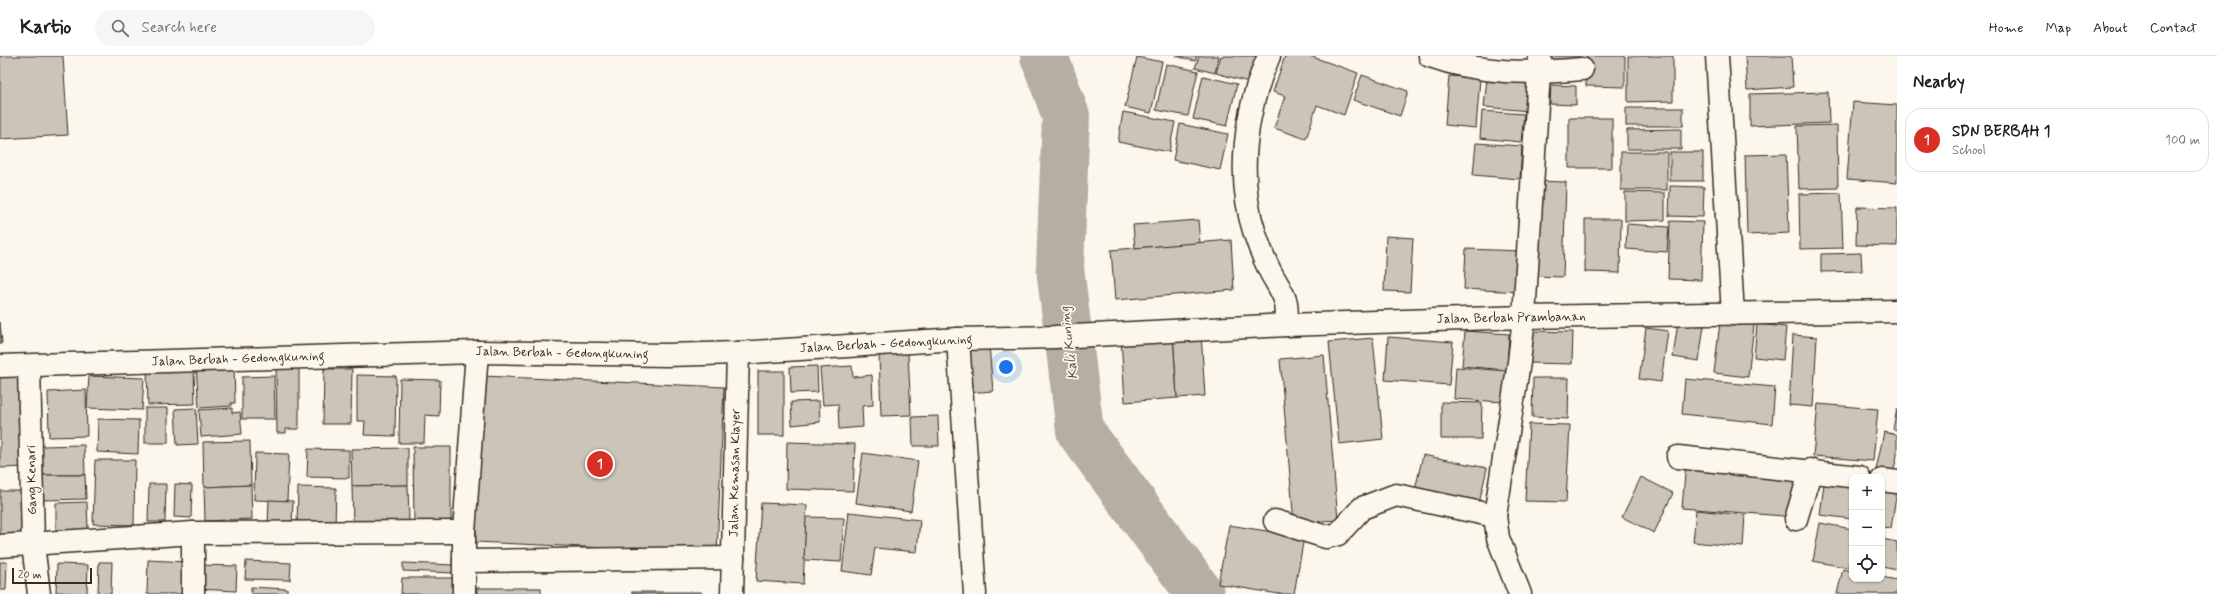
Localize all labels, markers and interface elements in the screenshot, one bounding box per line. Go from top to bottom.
search box [95,10,375,46]
text: Kartio [20,15,71,40]
icon: search [109,17,131,39]
text: Search here [141,18,217,38]
text: Home [1989,19,2023,37]
text: Map [2045,19,2071,37]
text: About [2093,19,2128,37]
text: Contact [2150,19,2197,37]
text: Nearby [1913,71,1965,93]
text: SDN BERBAH 1 [1952,122,2050,142]
text: 1 [1924,132,1930,149]
text: 100 m [2165,132,2200,149]
text: School [1952,142,1986,159]
water label: Kali Kuning [1055,304,1083,381]
street label: Jalan Berbah Prambanan [1436,308,1586,328]
street label: Jalan Berbah - Gedongkuning [799,331,973,359]
street label: Jalan Berbah - Gedongkuning [475,343,649,365]
street label: Jalan Berbah - Gedongkuning [151,347,325,373]
your location [996,357,1016,377]
street label: Jalan Kemasan Klayer [725,408,745,537]
street label: Gang Kenari [23,445,42,515]
pin: 1 [587,449,613,479]
map controls [1849,474,1885,582]
button: + [1849,474,1885,510]
button: − [1849,510,1885,546]
button: locate [1849,546,1885,582]
scale bar [12,566,92,585]
text: 20 m [18,568,41,582]

